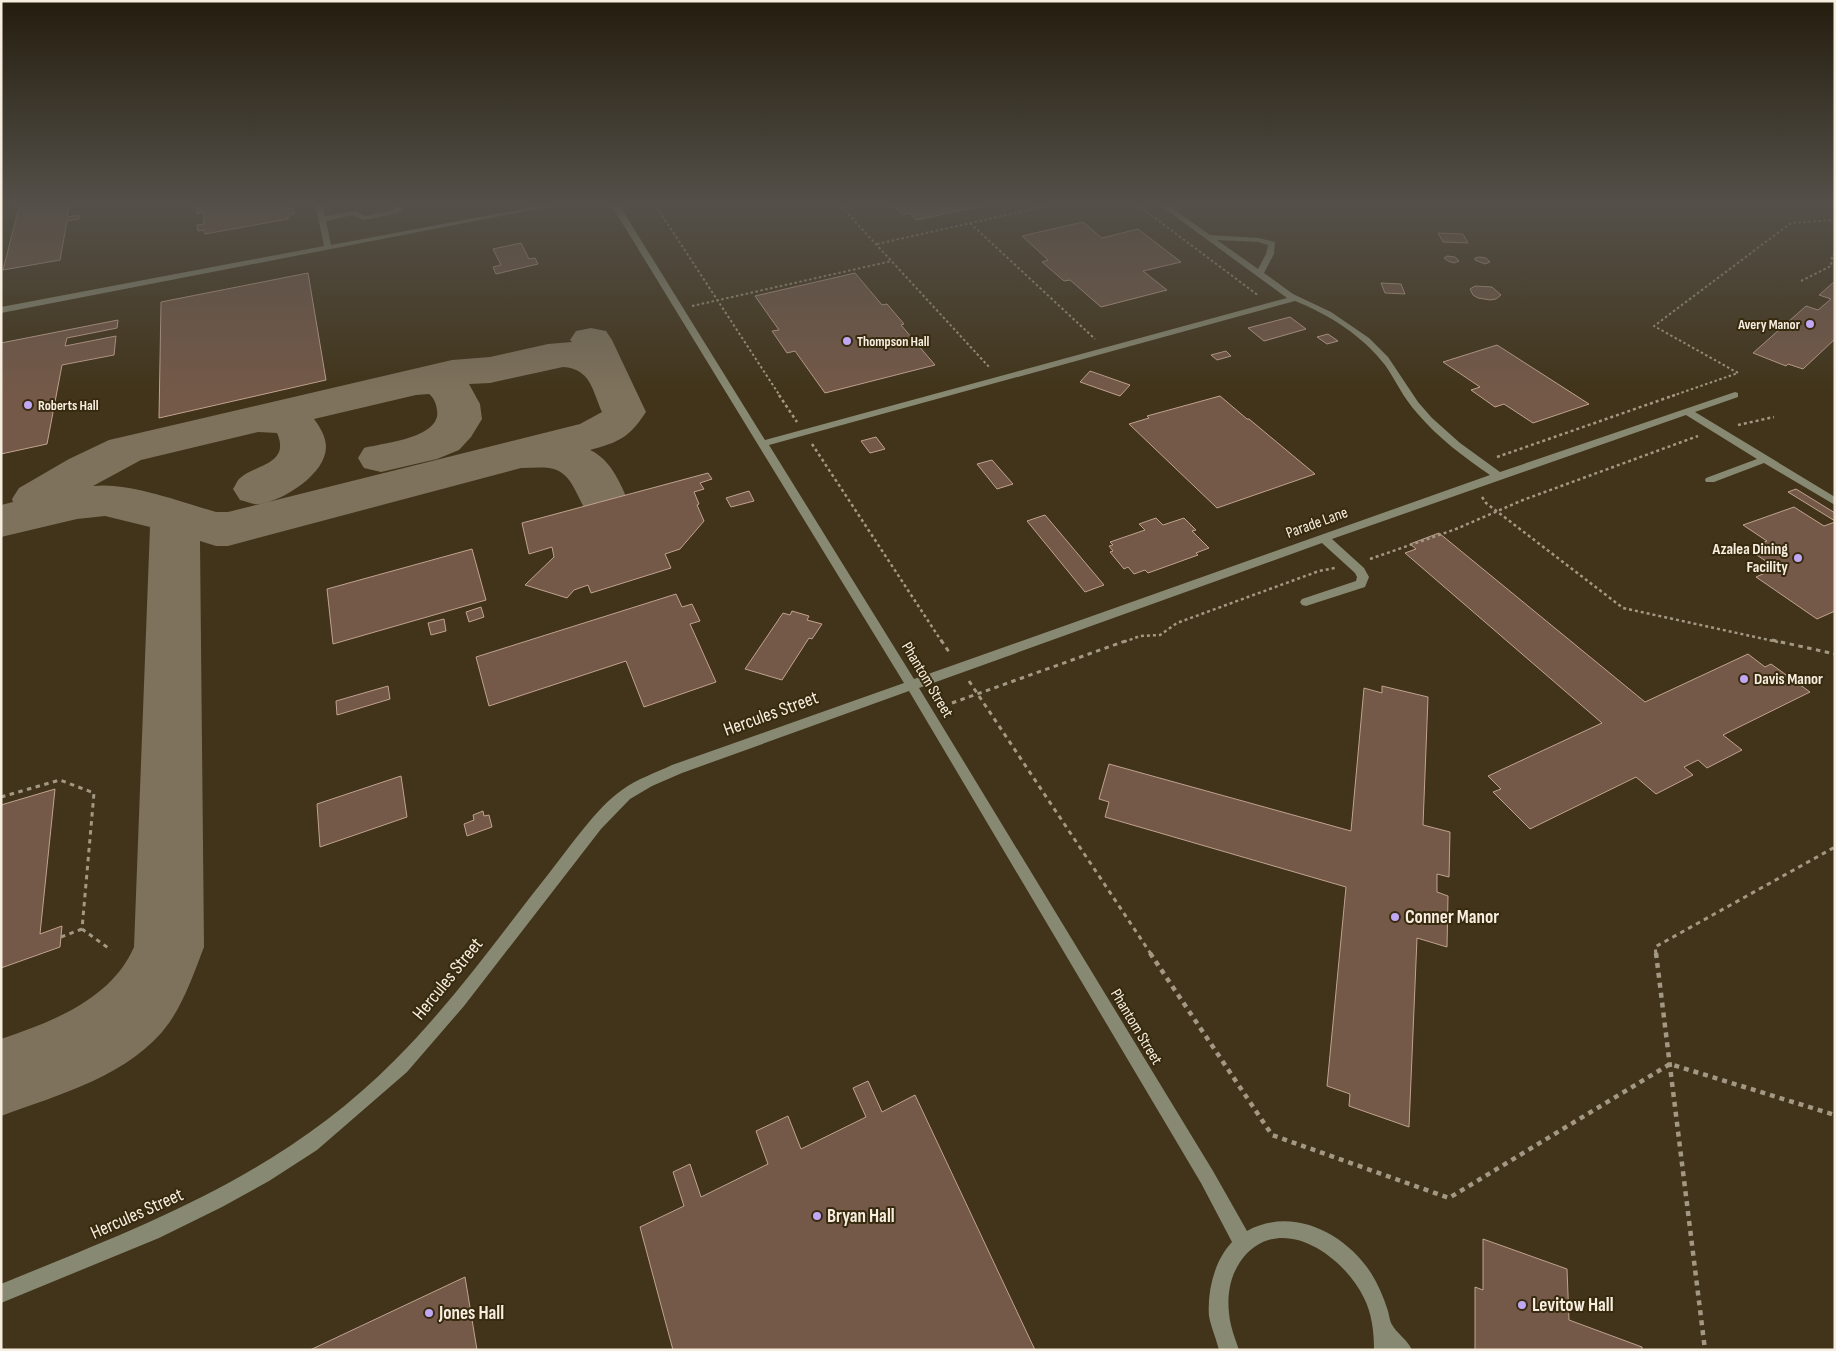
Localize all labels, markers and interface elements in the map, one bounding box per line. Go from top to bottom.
place label: Avery Manor [1737,316,1801,333]
marker: Avery Manor [1804,318,1816,330]
place label: Thompson Hall [857,333,930,350]
marker: Thompson Hall [841,335,853,347]
place label: Roberts Hall [38,397,99,414]
marker: Roberts Hall [22,399,34,411]
street label: Parade Lane [1284,503,1350,543]
place label: Azalea Dining Facility [1712,540,1788,577]
marker: Azalea Dining Facility [1792,552,1804,564]
street label: Phantom Street [897,639,957,721]
place label: Davis Manor [1754,670,1823,689]
marker: Davis Manor [1738,673,1750,685]
street label: Hercules Street [721,686,822,742]
place label: Conner Manor [1405,906,1499,929]
marker: Conner Manor [1389,911,1401,923]
street label: Hercules Street [408,933,488,1025]
street label: Phantom Street [1106,986,1166,1068]
street label: Hercules Street [87,1183,187,1245]
place label: Bryan Hall [827,1205,895,1228]
marker: Bryan Hall [811,1210,823,1222]
place label: Levitow Hall [1532,1294,1614,1317]
marker: Levitow Hall [1516,1299,1528,1311]
place label: Jones Hall [438,1302,504,1325]
marker: Jones Hall [423,1307,435,1319]

